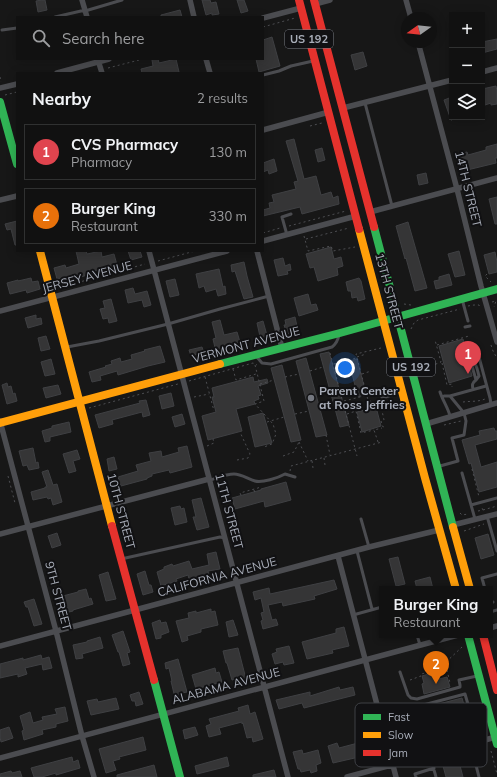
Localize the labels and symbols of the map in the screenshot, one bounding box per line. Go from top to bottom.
north arrow [401,12,437,48]
road number: US 192 [285,30,333,48]
street label: 14TH STREET [452,149,485,229]
street label: 13TH STREET [372,251,407,331]
street label: JERSEY AVENUE [40,257,134,296]
street label: VERMONT AVENUE [190,323,301,366]
pin: 1 [455,341,481,374]
your location [335,358,355,378]
road number: US 192 [387,358,435,376]
place label: Parent Center at Ross Jeffries [319,383,405,412]
marker: Parent Center at Ross Jeffries [306,393,316,403]
street label: 10TH STREET [104,471,139,551]
street label: 11TH STREET [212,471,247,551]
street label: CALIFORNIA AVENUE [156,553,278,600]
street label: 9TH STREET [42,560,75,633]
pin: 2 [423,651,449,684]
street label: ALABAMA AVENUE [170,664,282,707]
legend [355,703,487,767]
text: Fast [388,710,410,724]
text: Slow [388,728,414,742]
text: Jam [388,746,408,760]

